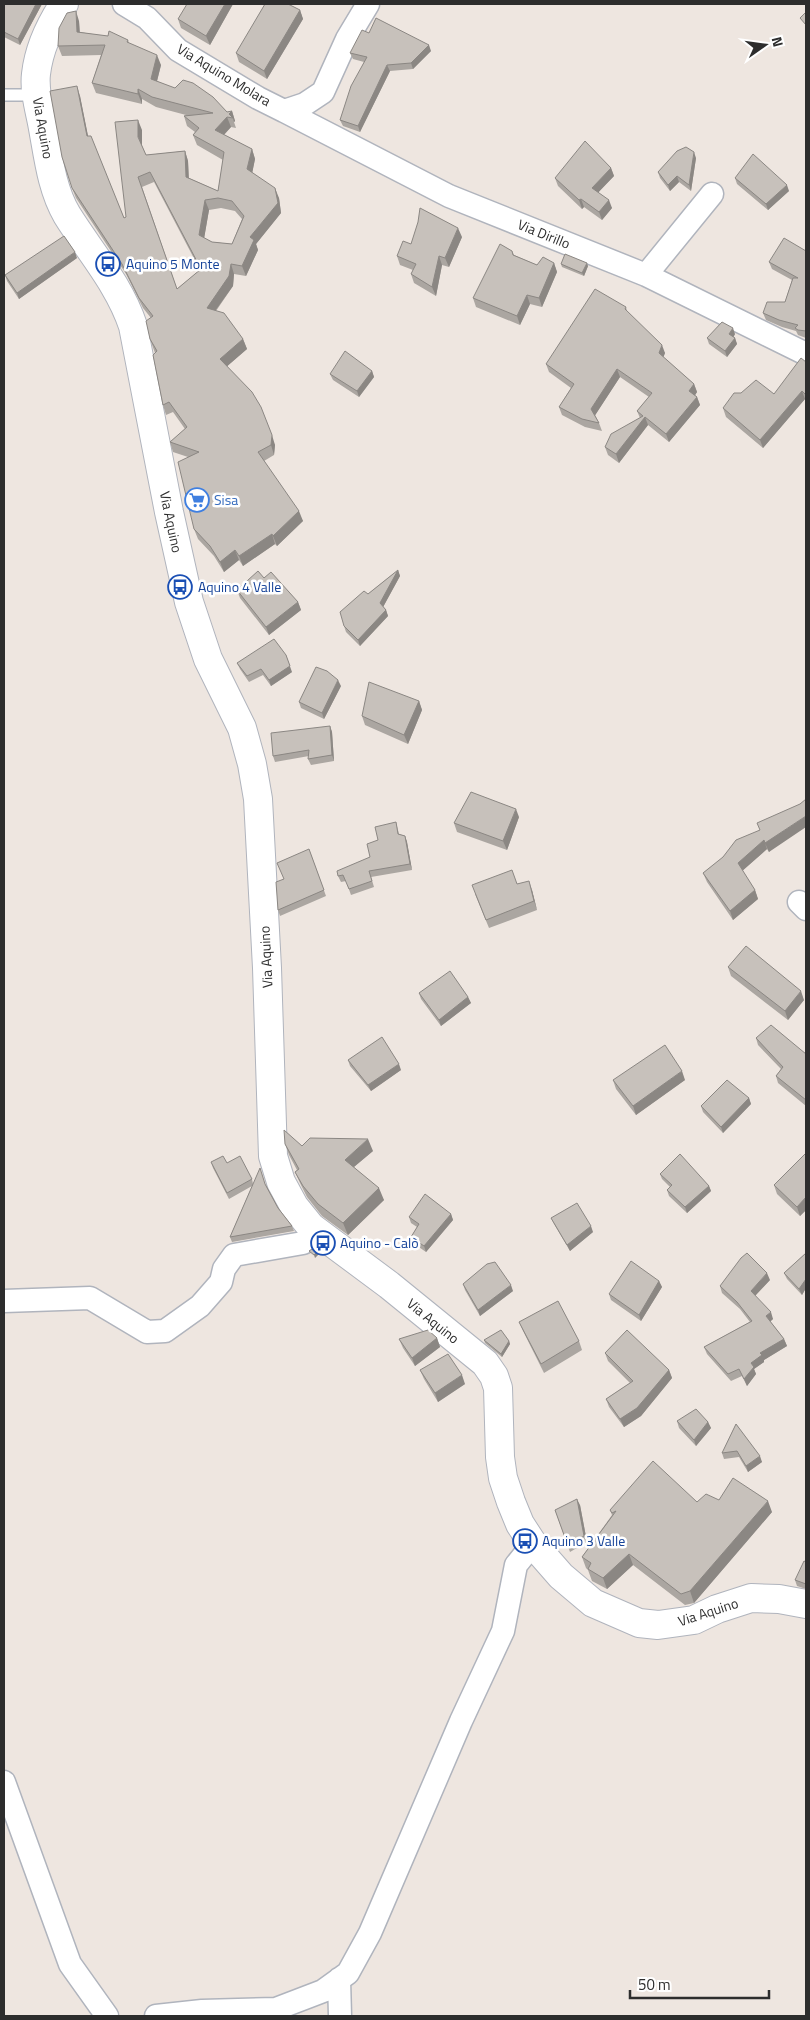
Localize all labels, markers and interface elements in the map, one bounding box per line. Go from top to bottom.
north arrow [740,20,790,70]
text: N [767,34,789,49]
street label: Via Aquino Molara [173,38,275,111]
street label: Via Aquino [28,95,59,160]
street label: Via Dirillo [515,213,574,254]
bus stop icon: Aquino 5 Monte [95,251,121,277]
place label: Aquino 5 Monte [126,253,220,274]
supermarket icon: Sisa [184,487,210,513]
street label: Via Aquino [155,489,188,555]
place label: Sisa [214,489,238,510]
bus stop icon: Aquino 4 Valle [167,574,193,600]
place label: Aquino 4 Valle [198,576,281,597]
street label: Via Aquino [253,925,278,989]
bus stop icon: Aquino - Calò [310,1230,336,1256]
place label: Aquino - Calò [340,1232,419,1253]
street label: Via Aquino [402,1293,464,1348]
bus stop icon: Aquino 3 Valle [512,1528,538,1554]
place label: Aquino 3 Valle [542,1530,625,1551]
street label: Via Aquino [675,1592,741,1631]
scale bar [630,1968,769,2000]
text: 50 m [638,1973,671,1996]

